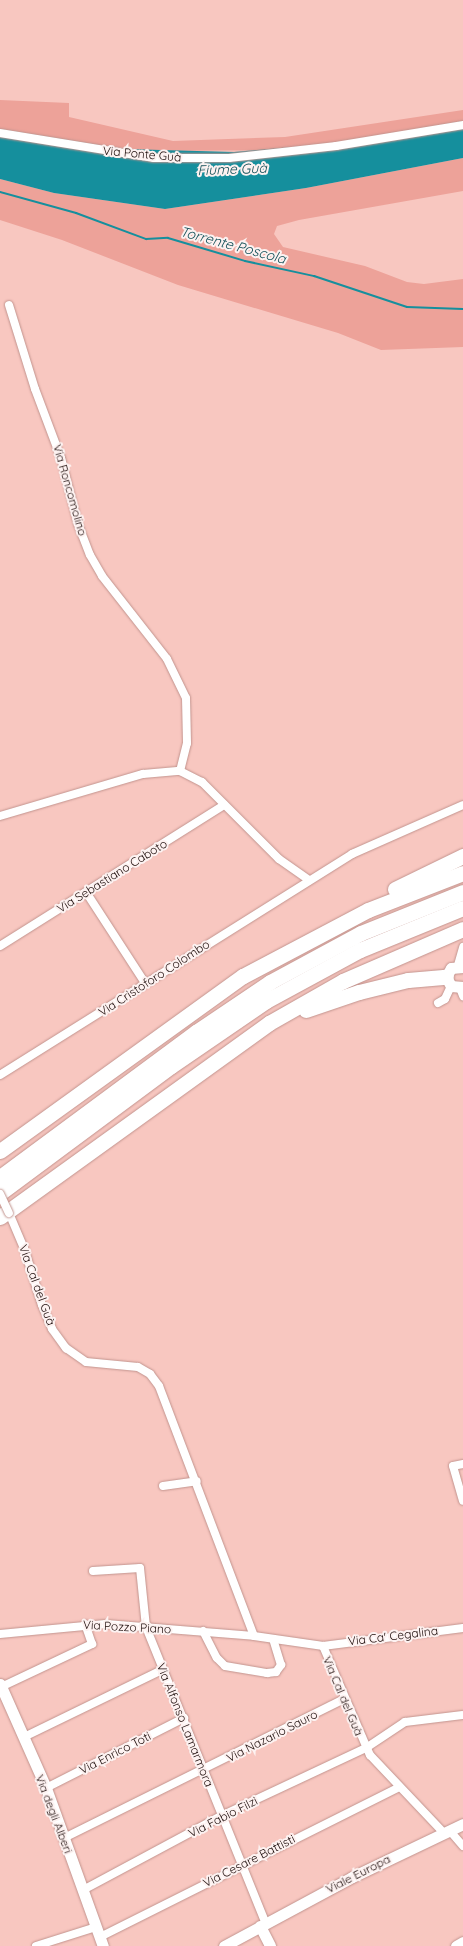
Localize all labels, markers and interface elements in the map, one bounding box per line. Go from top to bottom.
street label: Via Ponte Guà [102,143,182,165]
water label: Fiume Guà [197,159,267,179]
water label: Torrente Poscola [178,223,288,267]
street label: Via Roncomolino [50,443,90,537]
street label: Via Sebastiano Caboto [54,836,170,916]
street label: Via Cristoforo Colombo [96,937,212,1019]
street label: Via Cal del Guà [16,1243,58,1327]
street label: Via Pozzo Piano [83,1617,171,1637]
street label: Via Ca' Cegalina [347,1623,439,1649]
street label: Via Cal del Guà [320,1654,366,1738]
street label: Via Alfonso Lamarmora [154,1661,216,1789]
street label: Via Nazario Sauro [224,1707,320,1765]
street label: Via Enrico Toti [77,1729,153,1777]
street label: Via degli Alberi [32,1773,76,1855]
street label: Via Fabio Filzi [186,1793,260,1841]
street label: Via Cesare Battisti [201,1832,297,1890]
street label: Viale Europa [323,1852,393,1896]

